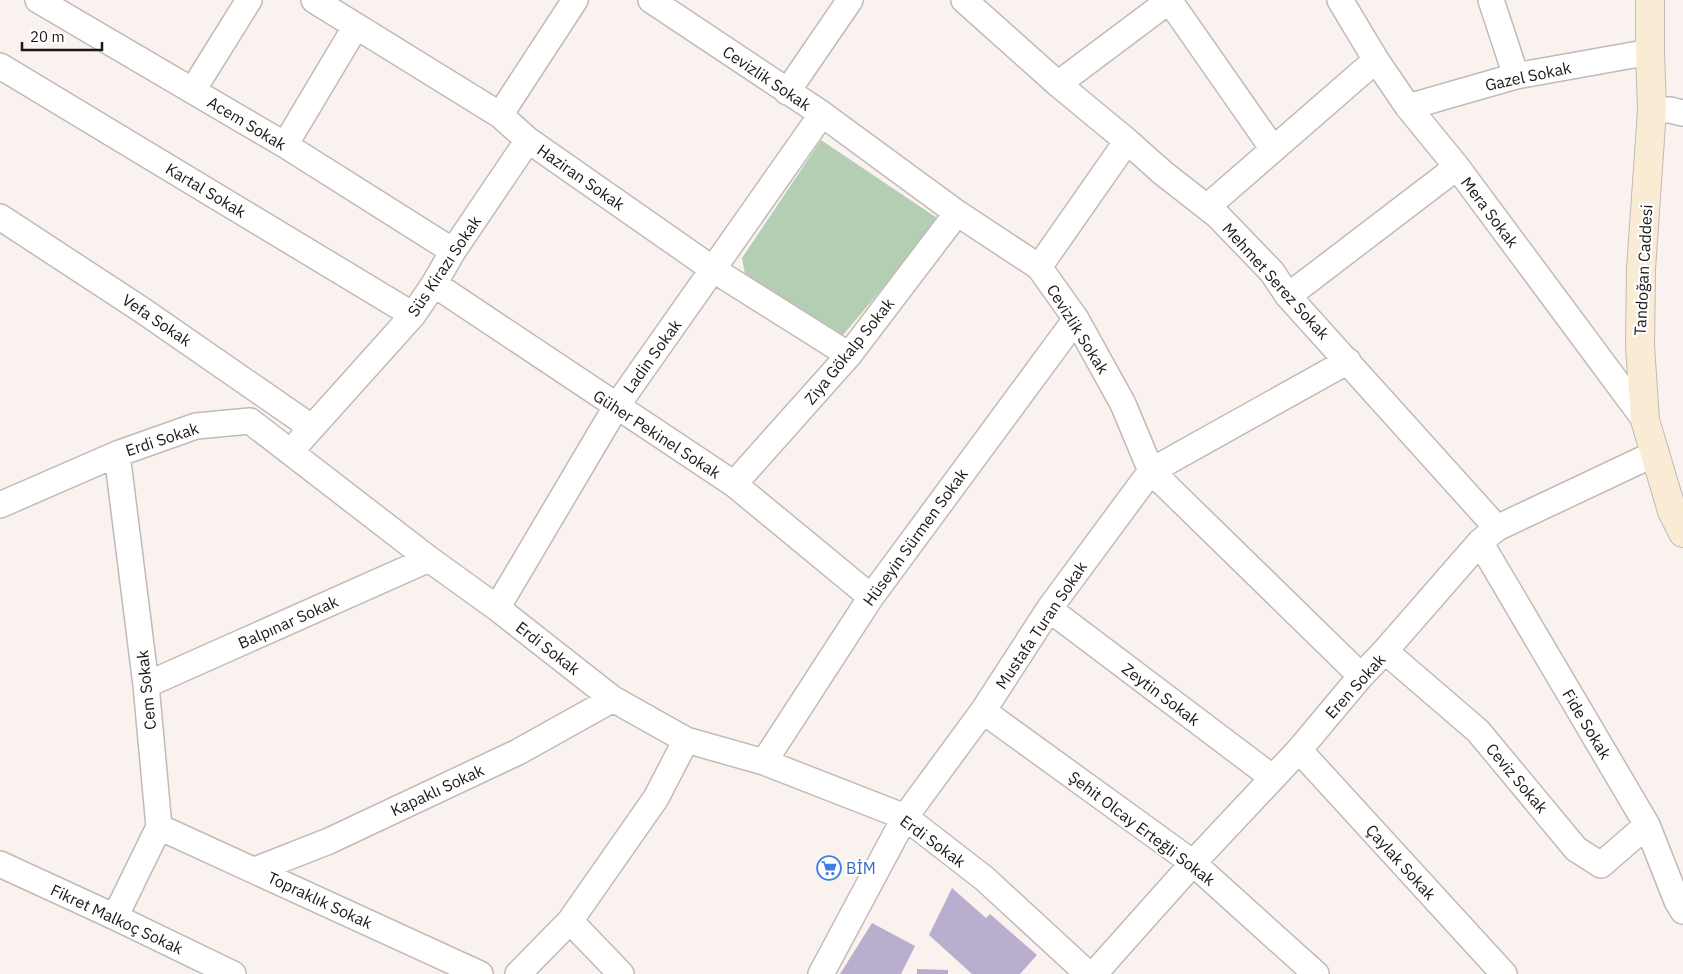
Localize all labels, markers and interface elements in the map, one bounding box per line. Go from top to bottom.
scale bar [22,20,102,52]
text: 20 m [30,27,65,46]
street label: Cevizlik Sokak [719,41,815,115]
street label: Gazel Sokak [1483,57,1573,95]
street label: Acem Sokak [204,92,290,155]
street label: Haziran Sokak [533,140,629,215]
street label: Kartal Sokak [162,158,250,222]
street label: Mera Sokak [1457,173,1523,252]
street label: Tandoğan Caddesi [1630,204,1656,336]
street label: Süs Kirazı Sokak [403,211,485,320]
street label: Mehmet Serez Sokak [1218,218,1334,344]
street label: Cevizlik Sokak [1042,280,1114,378]
street label: Vefa Sokak [119,290,196,351]
street label: Ziya Gökalp Sokak [800,293,898,408]
street label: Ladin Sokak [619,315,686,397]
street label: Güher Pekinel Sokak [590,385,725,483]
street label: Erdi Sokak [123,418,202,460]
street label: Hüseyin Sürmen Sokak [858,464,972,610]
street label: Mustafa Turan Sokak [991,557,1091,693]
street label: Balpınar Sokak [235,591,342,653]
street label: Erdi Sokak [512,617,584,680]
street label: Cem Sokak [132,649,160,731]
street label: Eren Sokak [1321,649,1390,723]
street label: Zeytin Sokak [1118,658,1204,730]
street label: Fide Sokak [1558,685,1616,763]
street label: Ceviz Sokak [1482,739,1552,818]
street label: Kapaklı Sokak [387,759,487,820]
street label: Şehit Olcay Erteğli Sokak [1065,766,1220,890]
street label: Erdi Sokak [896,811,970,872]
street label: Çaylak Sokak [1362,820,1441,904]
supermarket icon: BİM [816,855,842,881]
place label: BİM [846,858,876,878]
street label: Topraklık Sokak [264,867,376,933]
street label: Fikret Malkoç Sokak [48,880,187,959]

